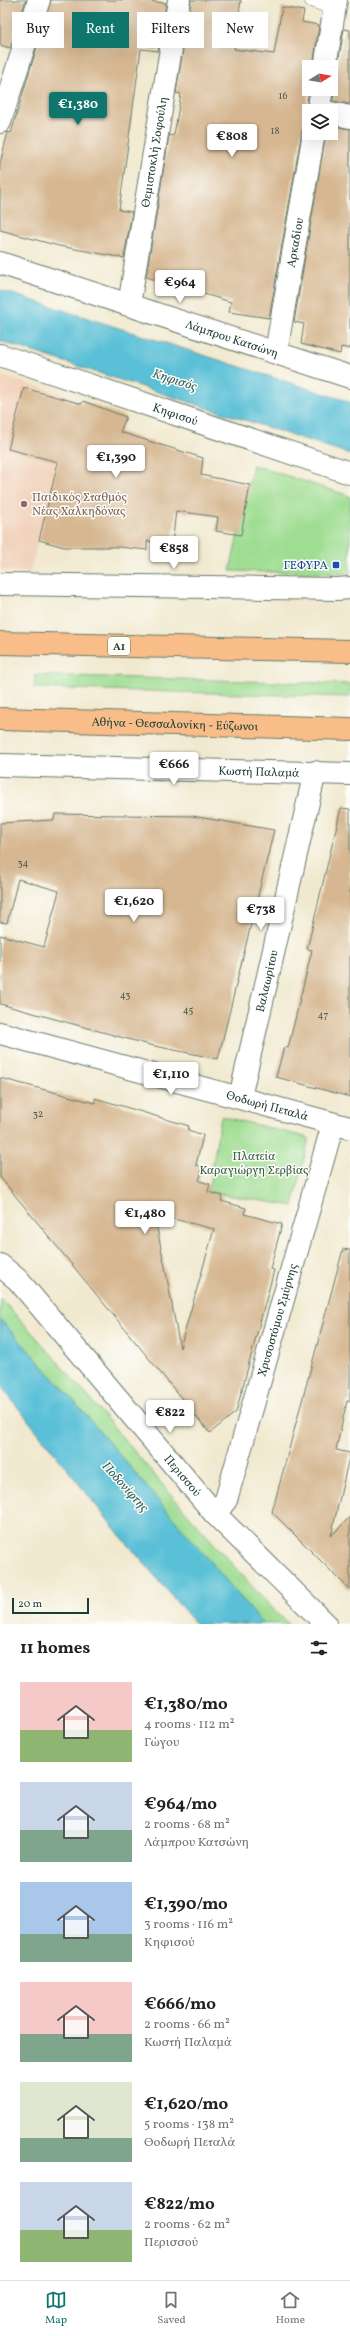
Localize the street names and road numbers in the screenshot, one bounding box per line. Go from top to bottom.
street label: Θεμιστοκλή Σοφούλη [138,96,172,209]
street label: Αρκαδίου [284,216,308,269]
street label: Λάμπρου Κατσώνη [183,317,280,362]
street label: Κηφισού [150,400,200,430]
road number: Α1 [108,637,130,655]
street label: Αθήνα - Θεσσαλονίκη - Εύζωνοι [91,715,259,735]
street label: Κωστή Παλαμά [218,764,300,782]
street label: Βαλαωρίτου [253,948,283,1014]
street label: Θοδωρή Πεταλά [224,1088,310,1125]
street label: Χρυσοστόμου Σμύρνης [255,1262,302,1379]
street label: Περισσού [160,1452,204,1501]

